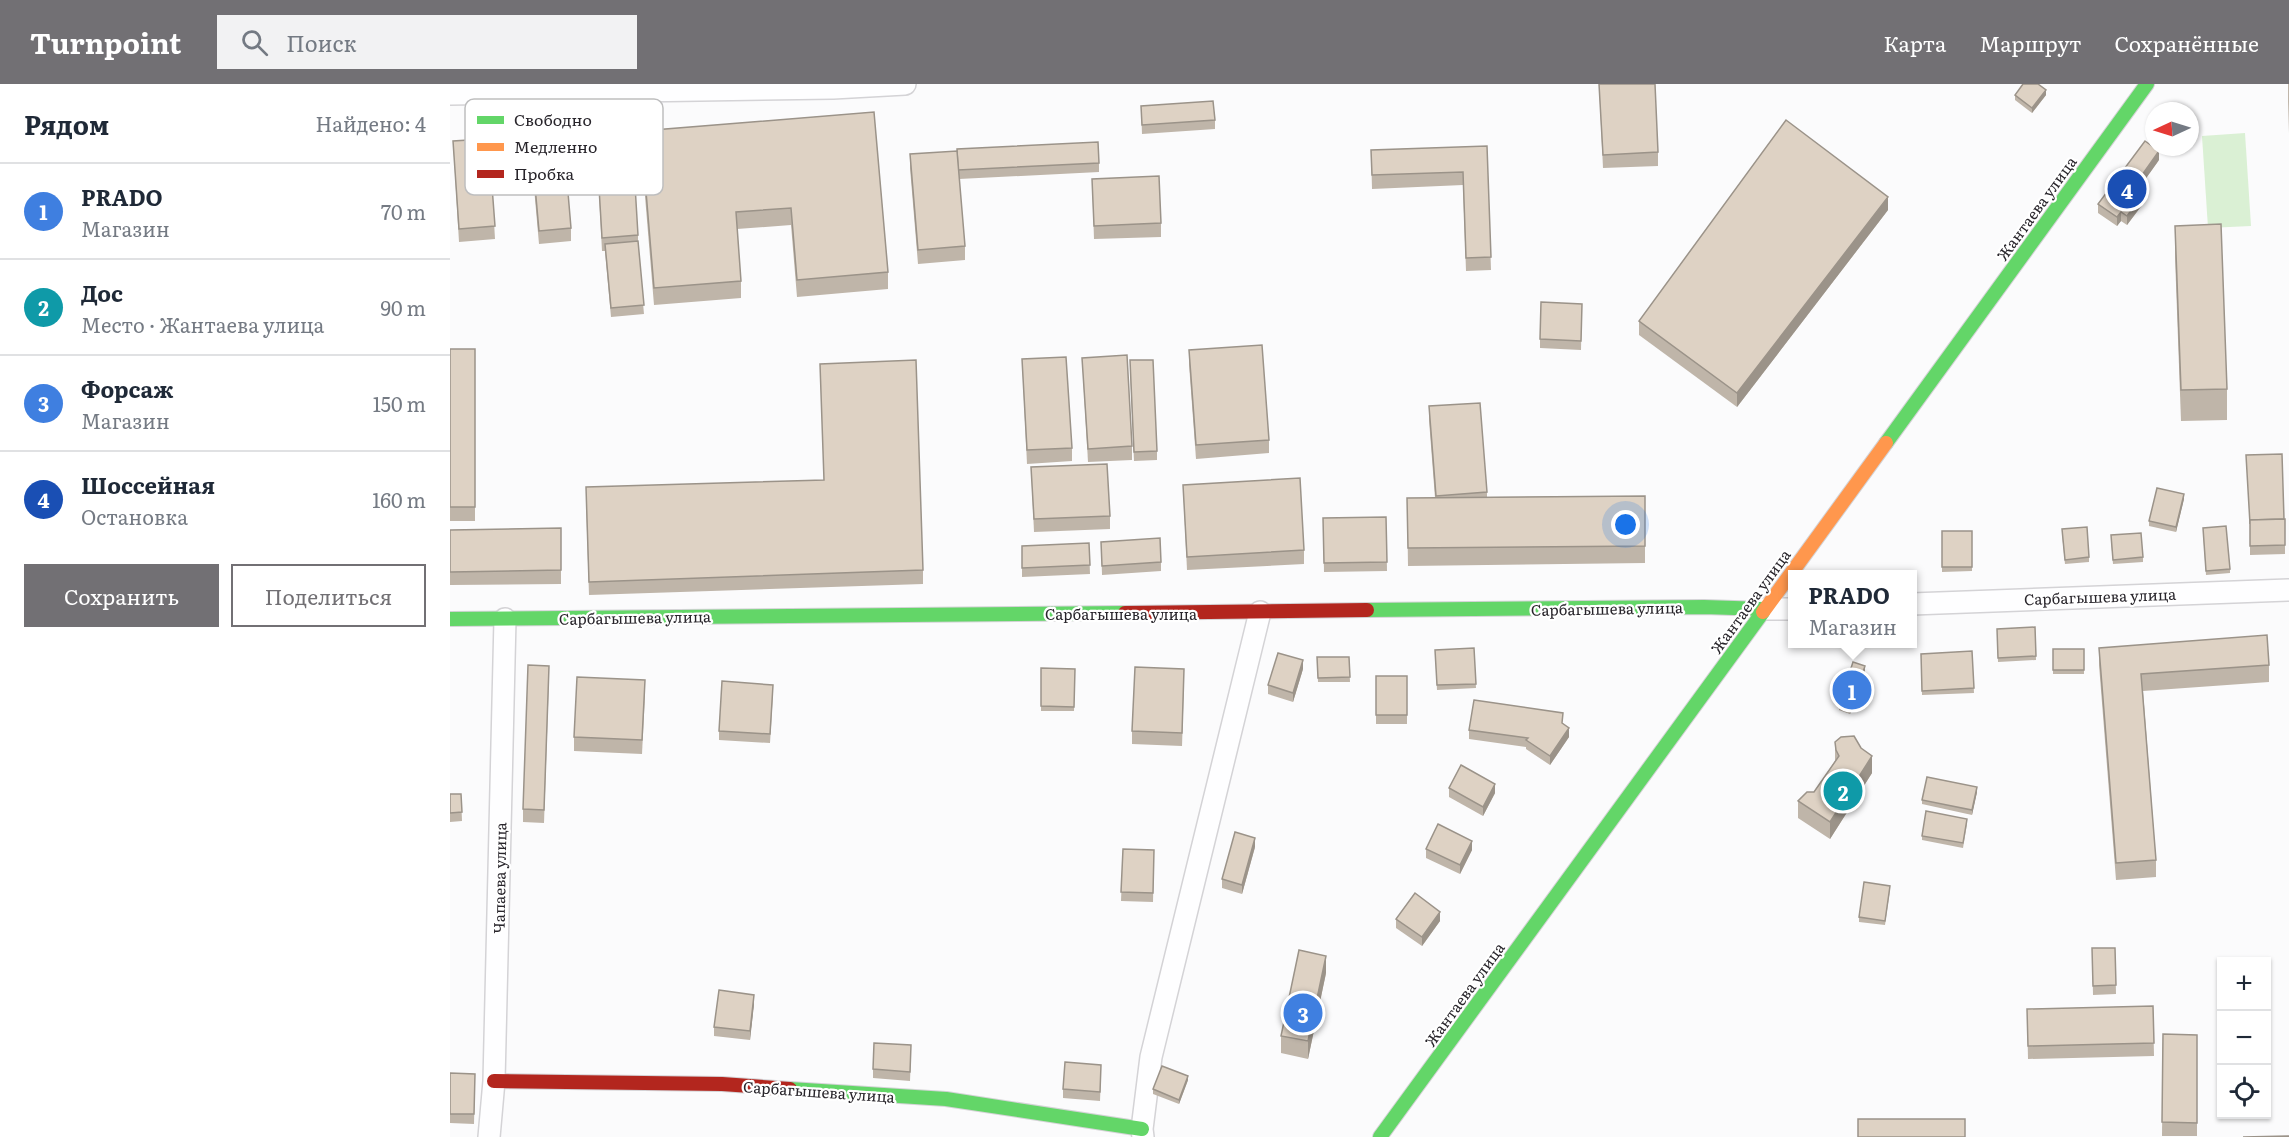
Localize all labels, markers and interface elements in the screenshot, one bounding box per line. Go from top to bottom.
search box [217,15,637,69]
text: Turnpoint [30,21,181,63]
icon: search [238,26,271,59]
text: Поиск [286,26,357,59]
text: Карта [1883,27,1946,58]
text: Маршрут [1979,27,2081,58]
text: Сохранённые [2114,27,2259,58]
legend [465,99,663,195]
north arrow [2145,102,2199,156]
text: Рядом [24,104,109,143]
text: Свободно [514,107,592,131]
text: Найдено: 4 [315,108,426,138]
text: Медленно [514,134,597,158]
street label: Жантаева улица [1990,150,2082,265]
text: Пробка [514,161,575,185]
pin: 4 [2108,166,2146,212]
text: PRADO [81,180,163,213]
text: 1 [39,196,48,226]
text: 70 m [381,196,426,226]
text: Магазин [81,213,170,243]
text: Дос [81,276,123,309]
text: 2 [38,292,49,322]
text: 90 m [381,292,426,322]
text: Место · Жантаева улица [81,309,324,339]
text: Форсаж [81,372,173,405]
text: 3 [38,388,49,418]
text: 150 m [373,388,426,418]
text: Магазин [81,405,170,435]
text: Шоссейная [81,468,215,501]
text: 4 [37,484,50,514]
text: 160 m [372,484,426,514]
text: Остановка [81,501,188,531]
your location [1611,510,1640,539]
street label: Жантаева улица [1704,543,1796,658]
button: Сохранить [24,564,219,627]
button: Поделиться [231,564,426,627]
popup [1788,570,1917,648]
text: PRADO [1808,578,1890,611]
street label: Сарбагышева улица [2024,582,2177,610]
street label: Сарбагышева улица [1531,595,1684,621]
street label: Сарбагышева улица [1045,602,1198,625]
street label: Сарбагышева улица [559,604,712,630]
text: Магазин [1808,611,1897,641]
pin: 1 [1832,668,1872,712]
pin: 2 [1824,768,1862,814]
street label: Чапаева улица [487,821,511,934]
street label: Жантаева улица [1418,936,1510,1051]
map controls [2217,957,2271,1119]
button: + [2217,957,2271,1011]
pin: 3 [1284,990,1322,1036]
button: − [2217,1011,2271,1065]
button: locate [2217,1065,2271,1119]
street label: Сарбагышева улица [742,1074,897,1108]

